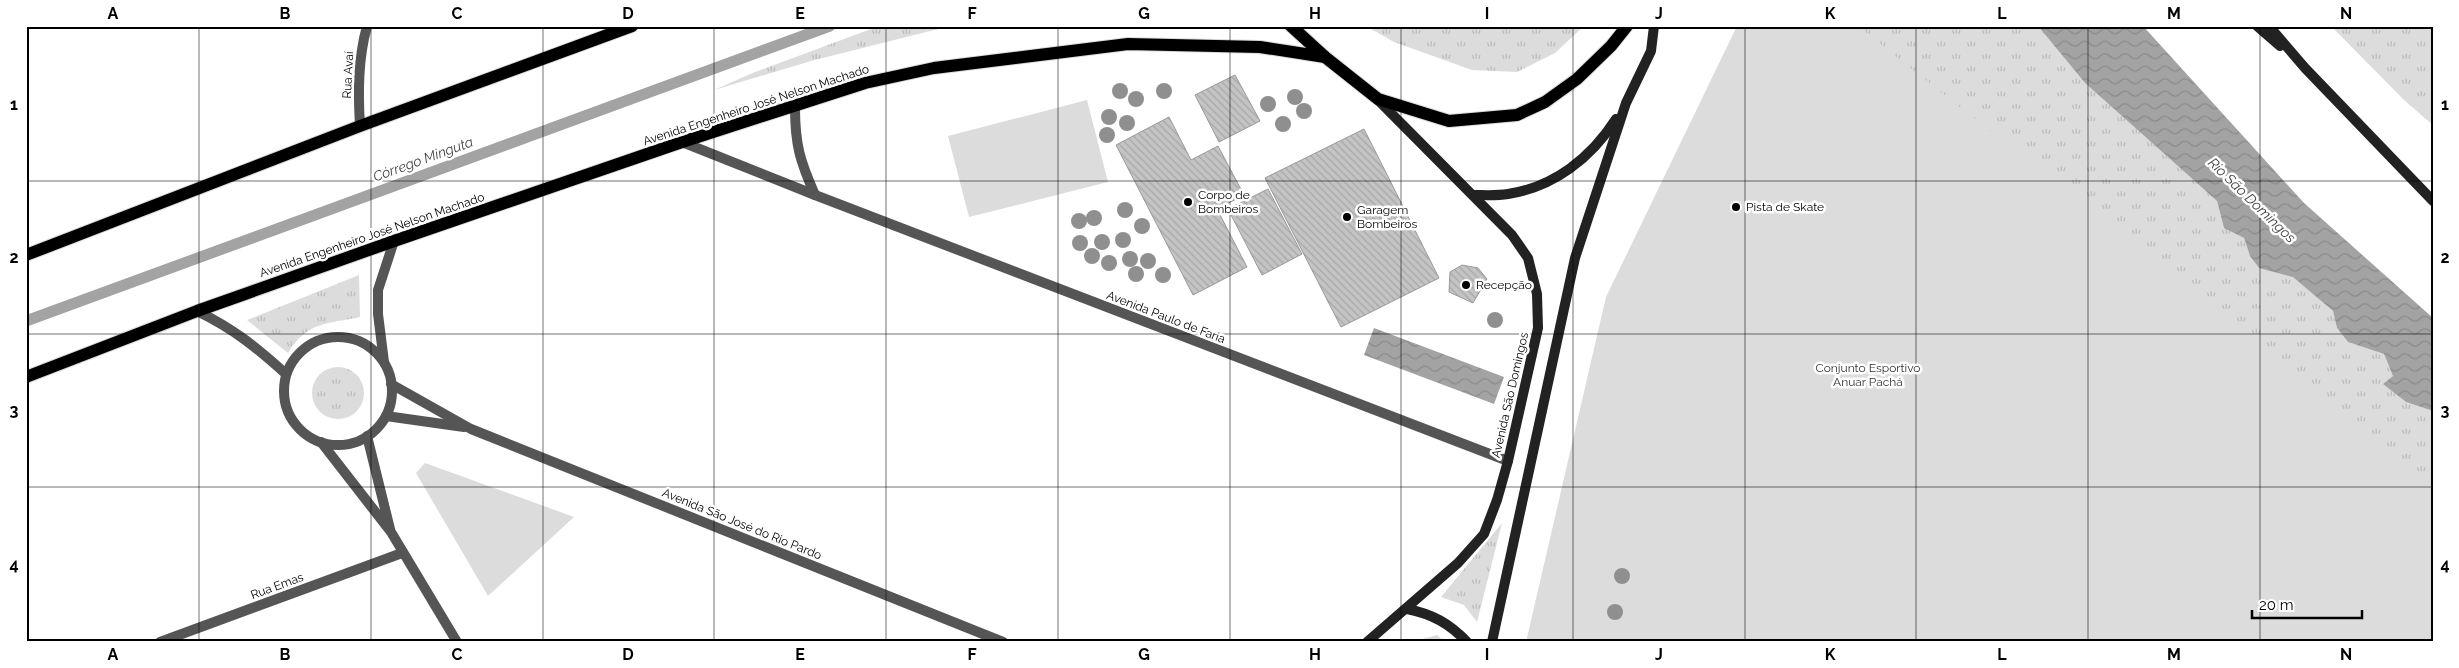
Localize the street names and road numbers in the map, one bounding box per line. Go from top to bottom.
street label: Rua Avaí [340,51,356,99]
street label: Avenida Engenheiro José Nelson Machado [641,62,871,148]
street label: Avenida Engenheiro José Nelson Machado [258,190,486,280]
street label: Avenida Paulo de Faria [1105,288,1227,346]
street label: Avenida São Domingos [1489,331,1531,459]
street label: Avenida São José do Rio Pardo [660,486,824,562]
street label: Rua Emas [249,570,305,602]

